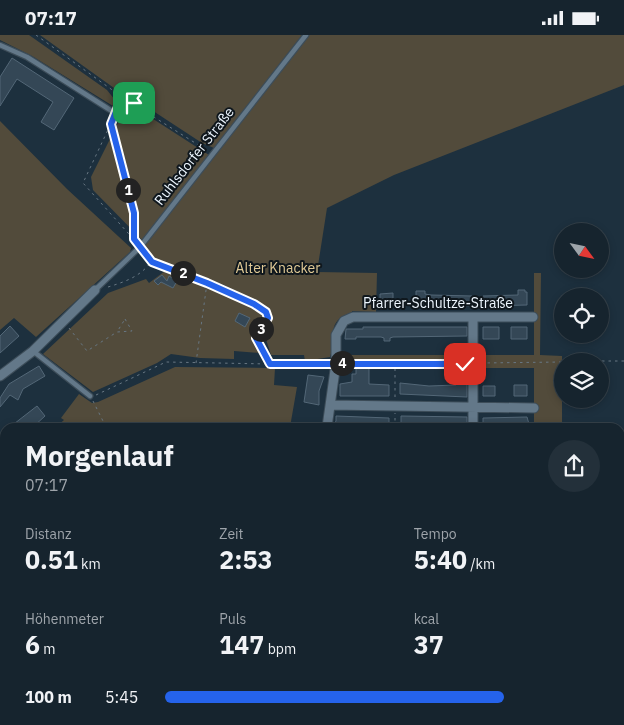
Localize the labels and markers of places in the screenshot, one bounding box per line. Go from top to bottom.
pin [113,82,155,124]
pin: 1 [116,177,140,203]
pin: 2 [170,261,196,285]
pin: 3 [248,317,274,341]
pin [444,343,486,385]
pin: 4 [330,351,354,375]

